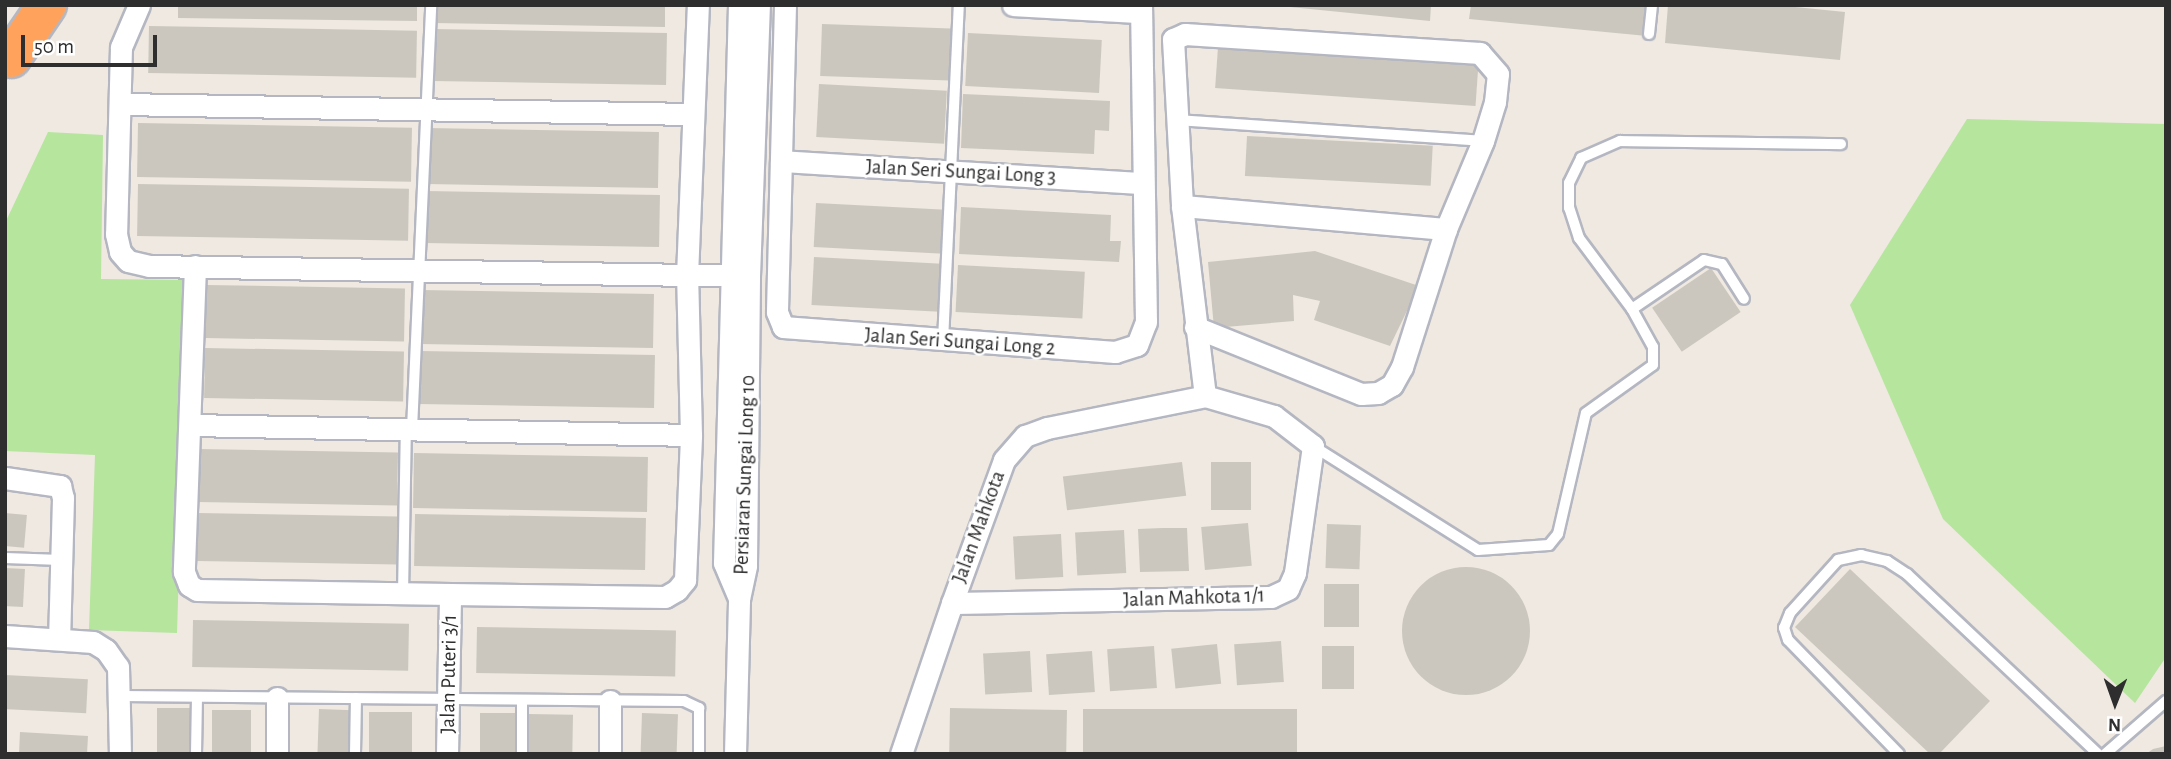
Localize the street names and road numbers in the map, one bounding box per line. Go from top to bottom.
street label: Jalan Seri Sungai Long 3 [865,154,1057,190]
street label: Jalan Seri Sungai Long 2 [864,323,1056,361]
street label: Persiaran Sungai Long 10 [729,375,761,575]
street label: Jalan Mahkota [947,467,1011,587]
street label: Jalan Mahkota 1/1 [1123,583,1265,613]
street label: Jalan Puteri 3/1 [435,614,463,734]

